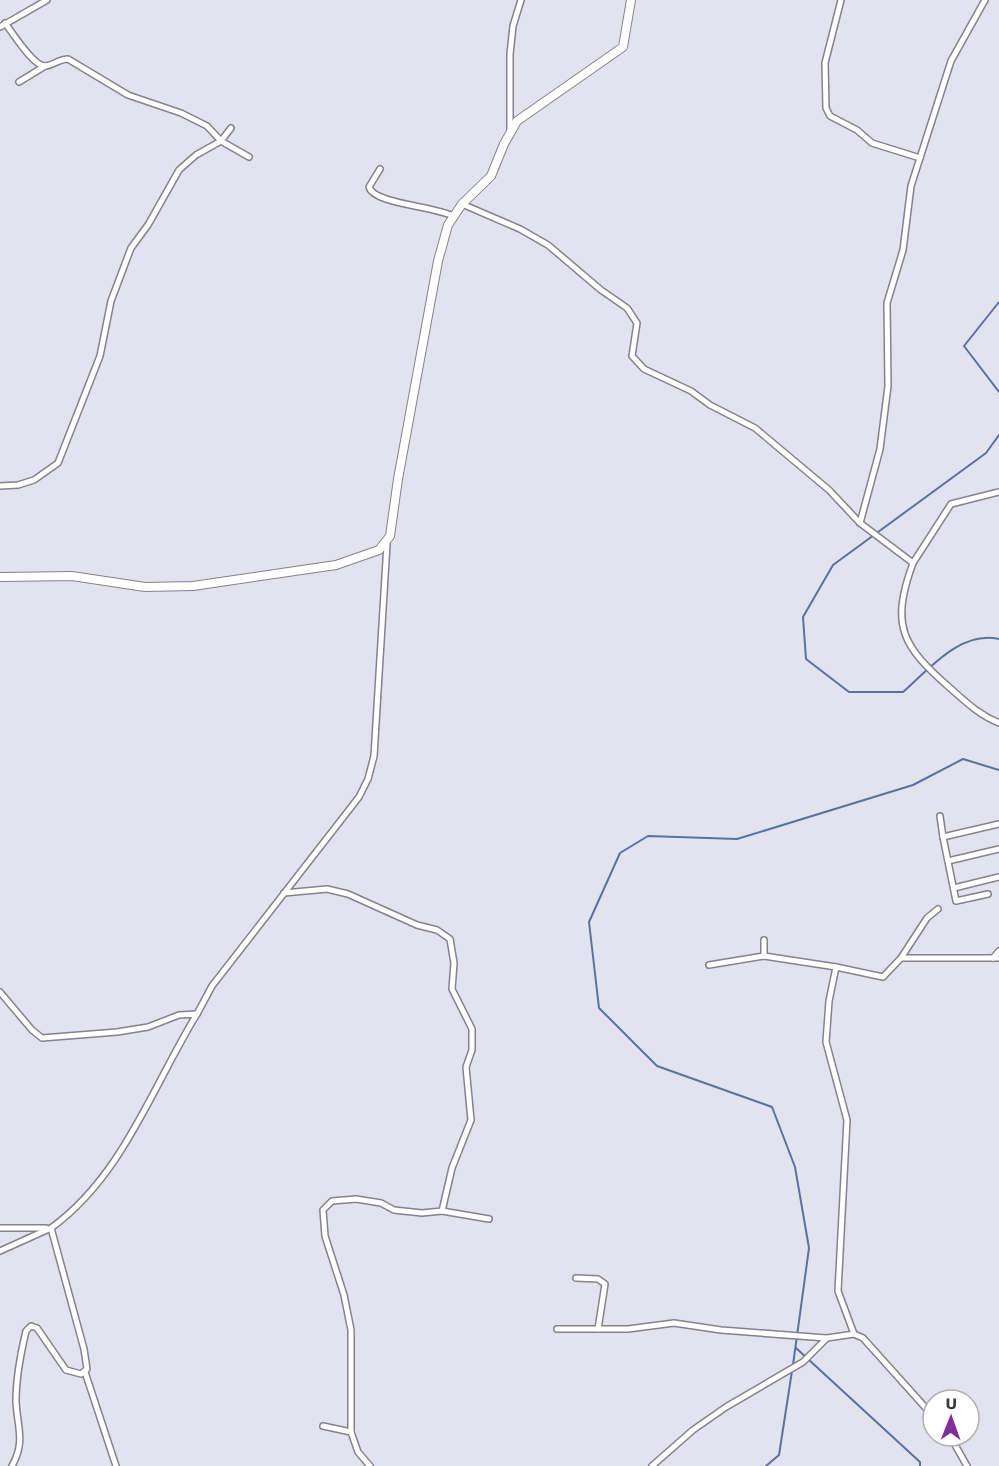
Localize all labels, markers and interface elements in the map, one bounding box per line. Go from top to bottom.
north arrow [921,1388,981,1448]
text: U [945,1394,957,1413]

